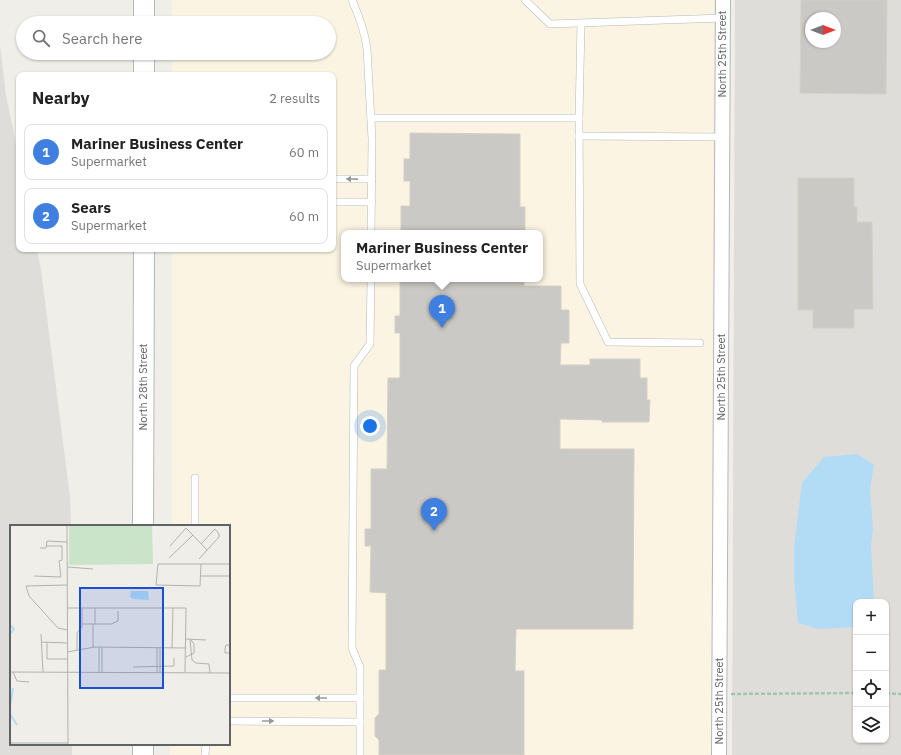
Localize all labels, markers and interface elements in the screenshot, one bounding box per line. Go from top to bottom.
street label: North 25th Street [715,10,729,97]
north arrow [805,12,841,48]
search box [16,16,336,60]
icon: search [30,27,52,49]
text: Search here [62,29,142,48]
text: Nearby [32,87,90,109]
text: 2 results [269,90,320,107]
text: Mariner Business Center [71,134,243,153]
text: 1 [42,144,50,161]
text: 60 m [289,144,319,161]
text: Supermarket [71,153,147,170]
one-way arrow [345,176,358,182]
text: Sears [71,198,111,217]
text: 2 [42,208,50,225]
text: 60 m [289,208,319,225]
text: Supermarket [71,217,147,234]
popup [341,230,543,282]
text: Mariner Business Center [356,238,528,257]
text: Supermarket [356,257,432,274]
pin: 1 [429,295,455,328]
street label: North 25th Street [714,333,728,420]
street label: North 28th Street [136,343,150,430]
your location [360,416,380,436]
pin: 2 [421,498,447,531]
inset map [10,525,230,745]
map controls [853,599,889,743]
button: + [853,599,889,635]
button: − [853,635,889,671]
street label: North 25th Street [712,657,726,744]
button: locate [853,671,889,707]
one-way arrow [314,695,327,701]
button: layers [853,707,889,743]
one-way arrow [262,718,275,724]

